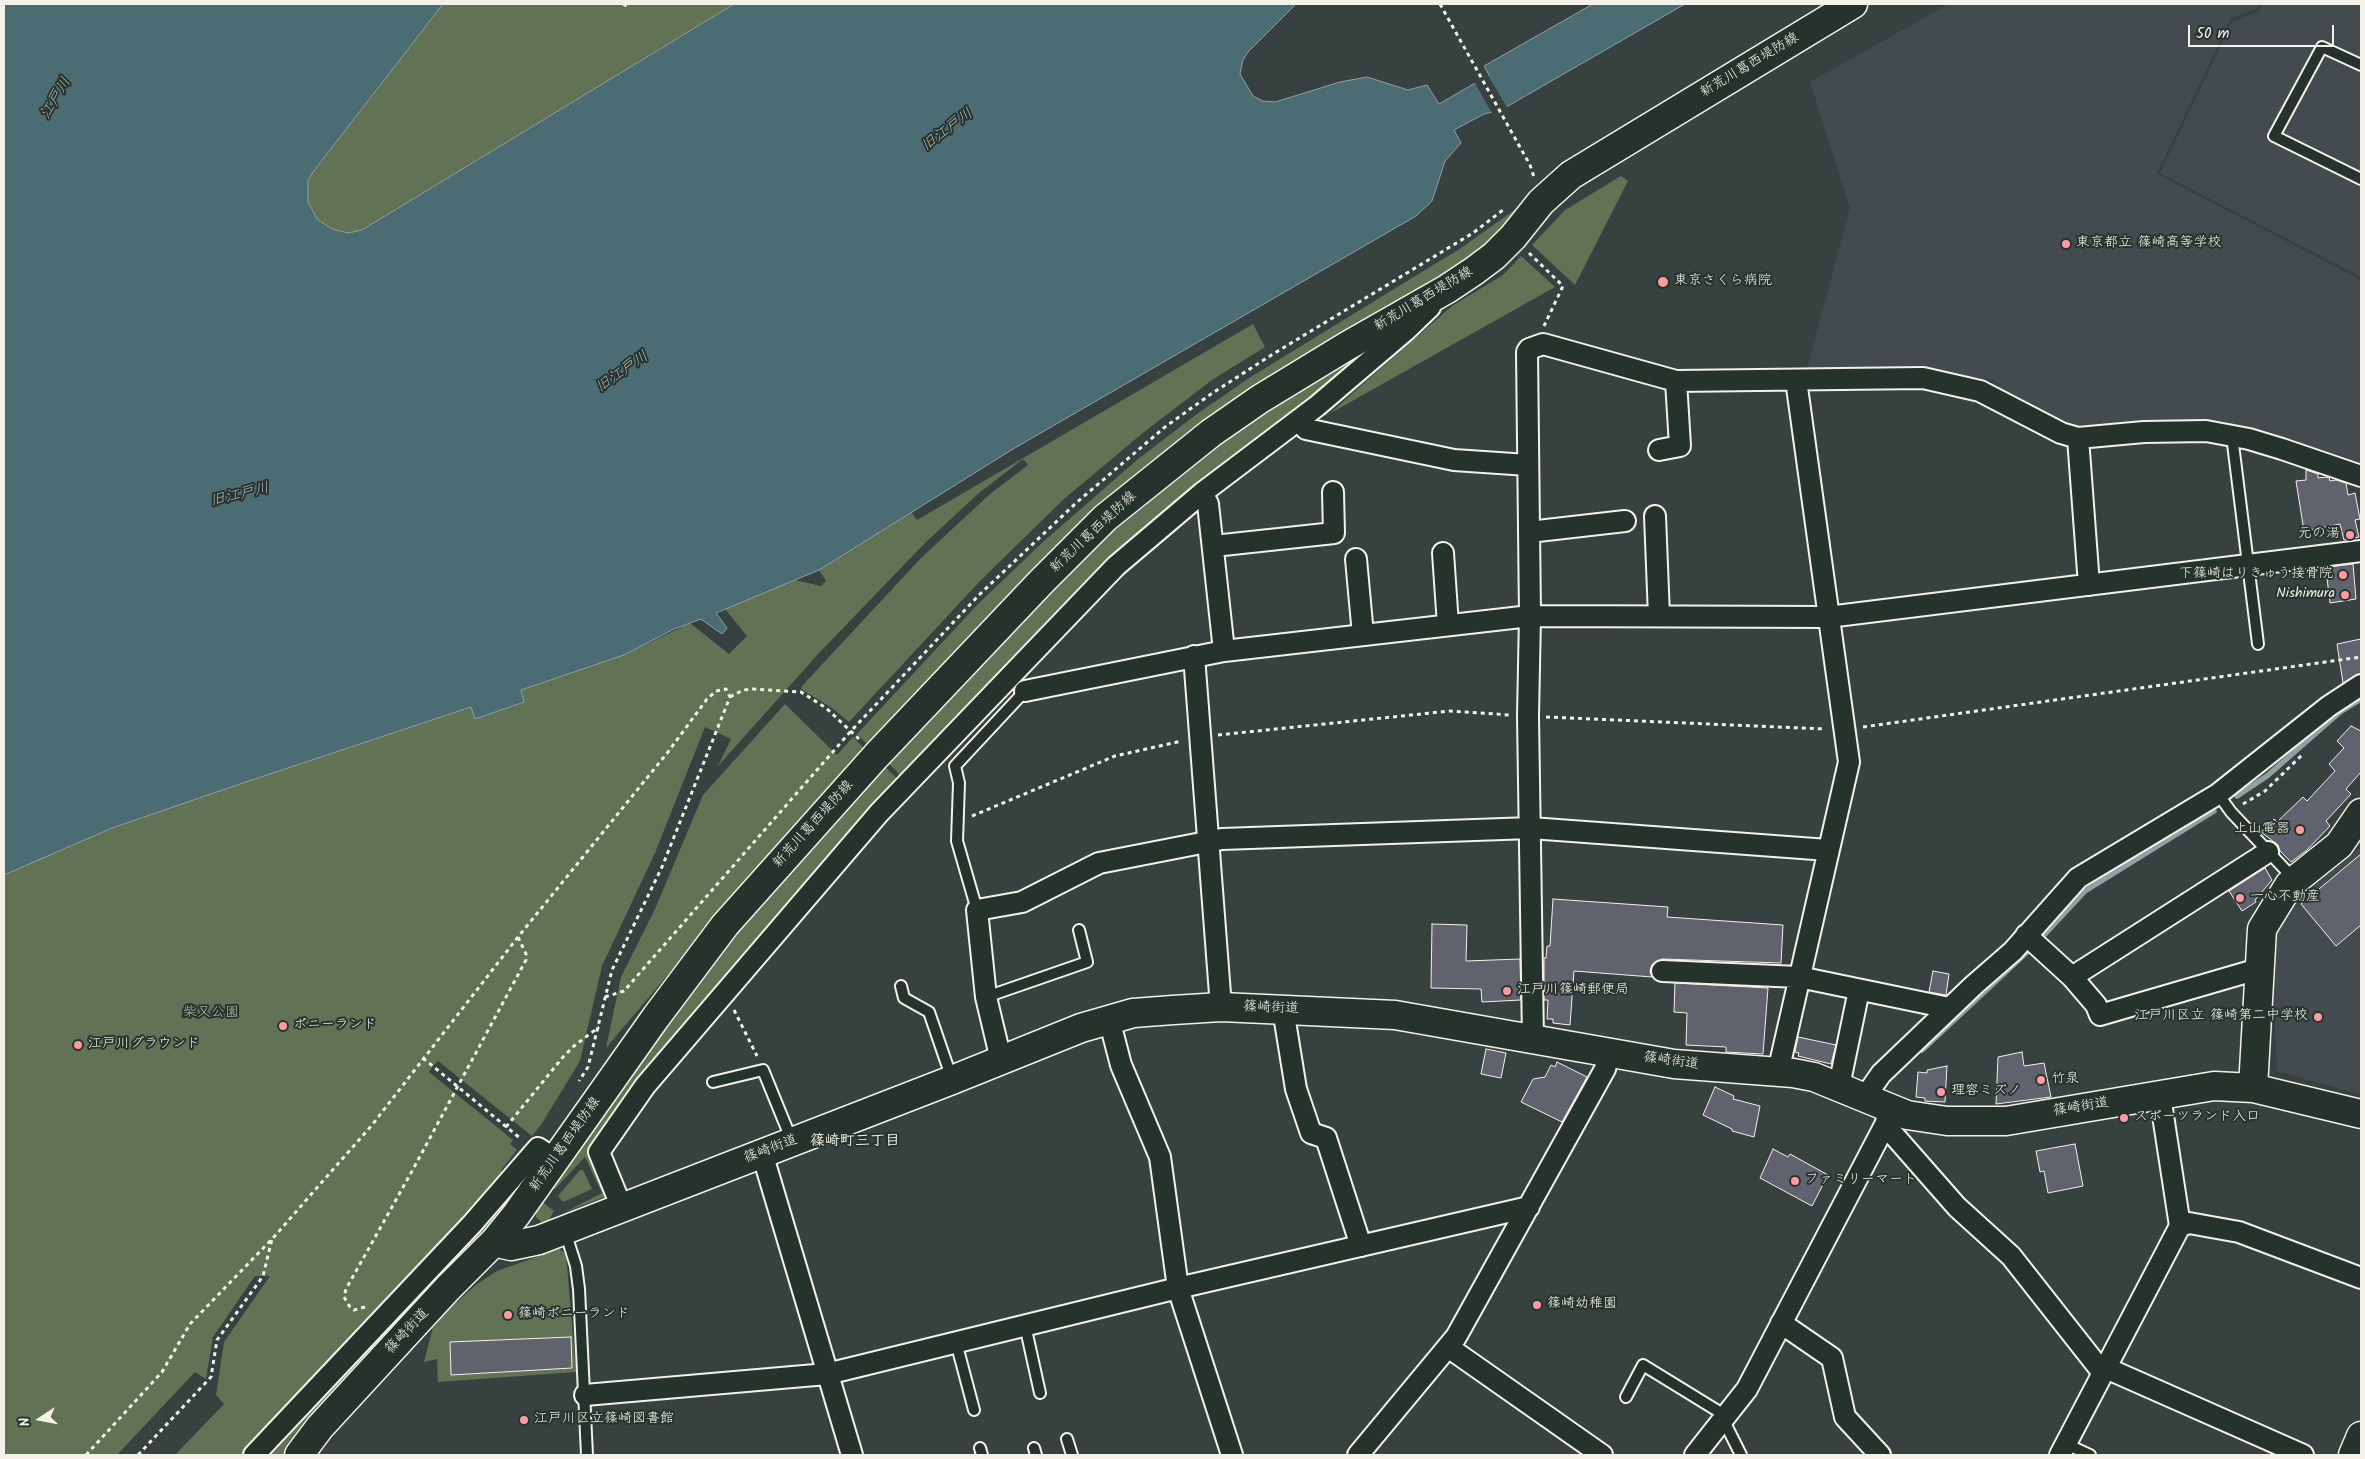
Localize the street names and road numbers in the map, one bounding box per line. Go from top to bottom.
street label: 新荒川葛西堤防線 [1698,30,1802,102]
street label: 新荒川葛西堤防線 [1372,264,1476,336]
street label: 新荒川葛西堤防線 [1047,489,1141,577]
street label: 新荒川葛西堤防線 [770,778,858,872]
street label: 篠崎街道 [1243,1000,1299,1018]
street label: 篠崎街道 [1642,1050,1700,1074]
street label: 新荒川葛西堤防線 [527,1094,605,1196]
street label: 篠崎街道 [2052,1095,2110,1121]
street label: 篠崎街道 [742,1132,800,1168]
street label: 篠崎街道 [383,1306,433,1358]

